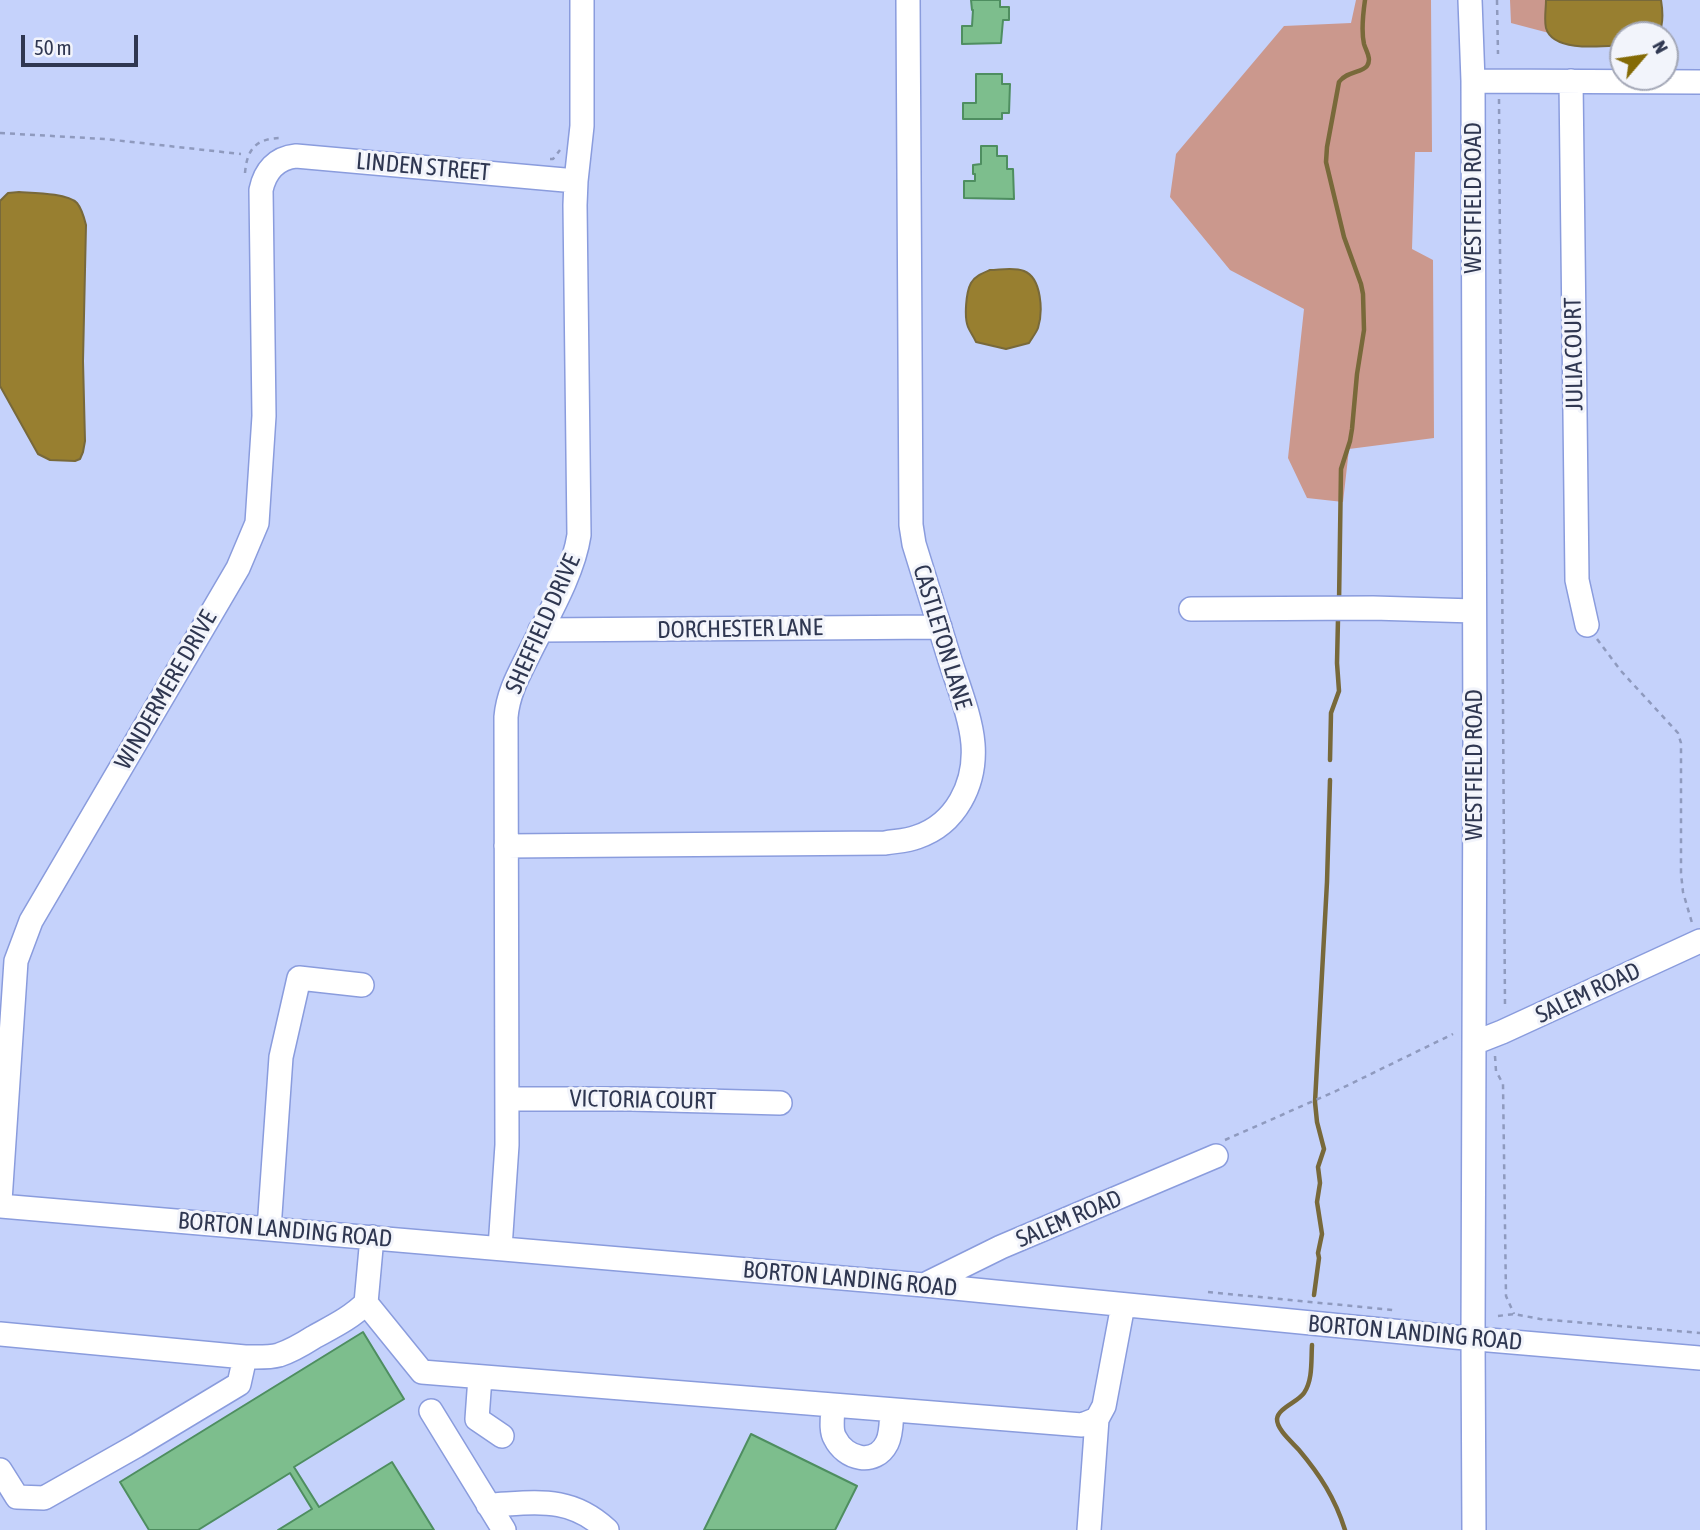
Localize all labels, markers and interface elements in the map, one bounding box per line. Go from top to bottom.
scale bar [24,21,142,65]
north arrow [1609,21,1679,91]
text: 50 m [34,35,72,59]
text: N [1648,37,1673,57]
street label: WESTFIELD ROAD [1459,122,1487,274]
street label: LINDEN STREET [355,147,491,187]
street label: JULIA COURT [1559,297,1589,411]
street label: SHEFFIELD DRIVE [499,550,587,698]
street label: CASTLETON LANE [906,561,978,713]
street label: WINDERMERE DRIVE [109,605,223,775]
street label: DORCHESTER LANE [657,613,823,645]
street label: WESTFIELD ROAD [1460,689,1488,841]
street label: SALEM ROAD [1531,956,1645,1030]
street label: VICTORIA COURT [569,1084,717,1116]
street label: SALEM ROAD [1012,1184,1126,1254]
street label: BORTON LANDING ROAD [177,1206,393,1254]
street label: BORTON LANDING ROAD [742,1255,958,1303]
street label: BORTON LANDING ROAD [1307,1309,1523,1357]

